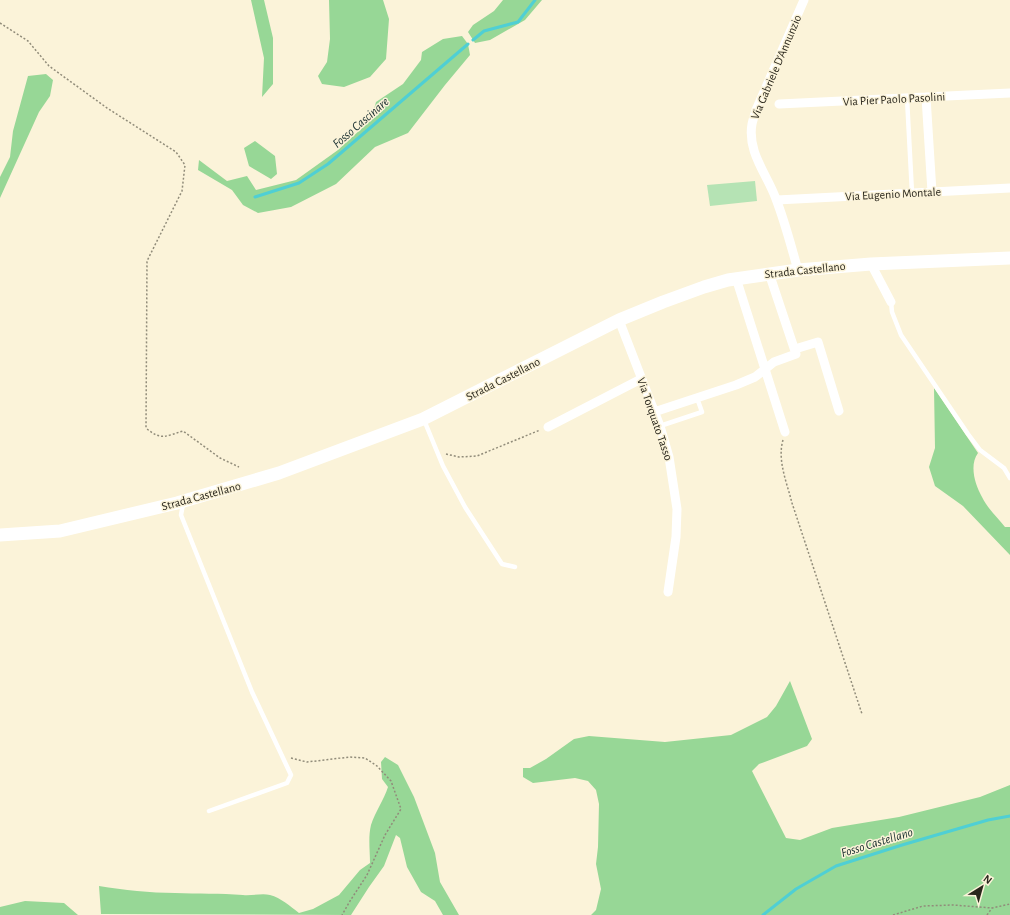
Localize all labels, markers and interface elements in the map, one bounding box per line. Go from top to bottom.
street label: Via Gabriele D'Annunzio [748,13,804,121]
street label: Via Pier Paolo Pasolini [842,90,946,108]
water label: Fosso Cascinare [330,95,392,151]
street label: Via Eugenio Montale [845,185,941,203]
street label: Strada Castellano [764,260,846,280]
street label: Strada Castellano [464,355,542,403]
street label: Via Torquato Tasso [635,376,675,462]
street label: Strada Castellano [160,480,242,512]
water label: Fosso Castellano [839,826,915,860]
north arrow [962,867,1002,907]
text: N [981,873,994,886]

